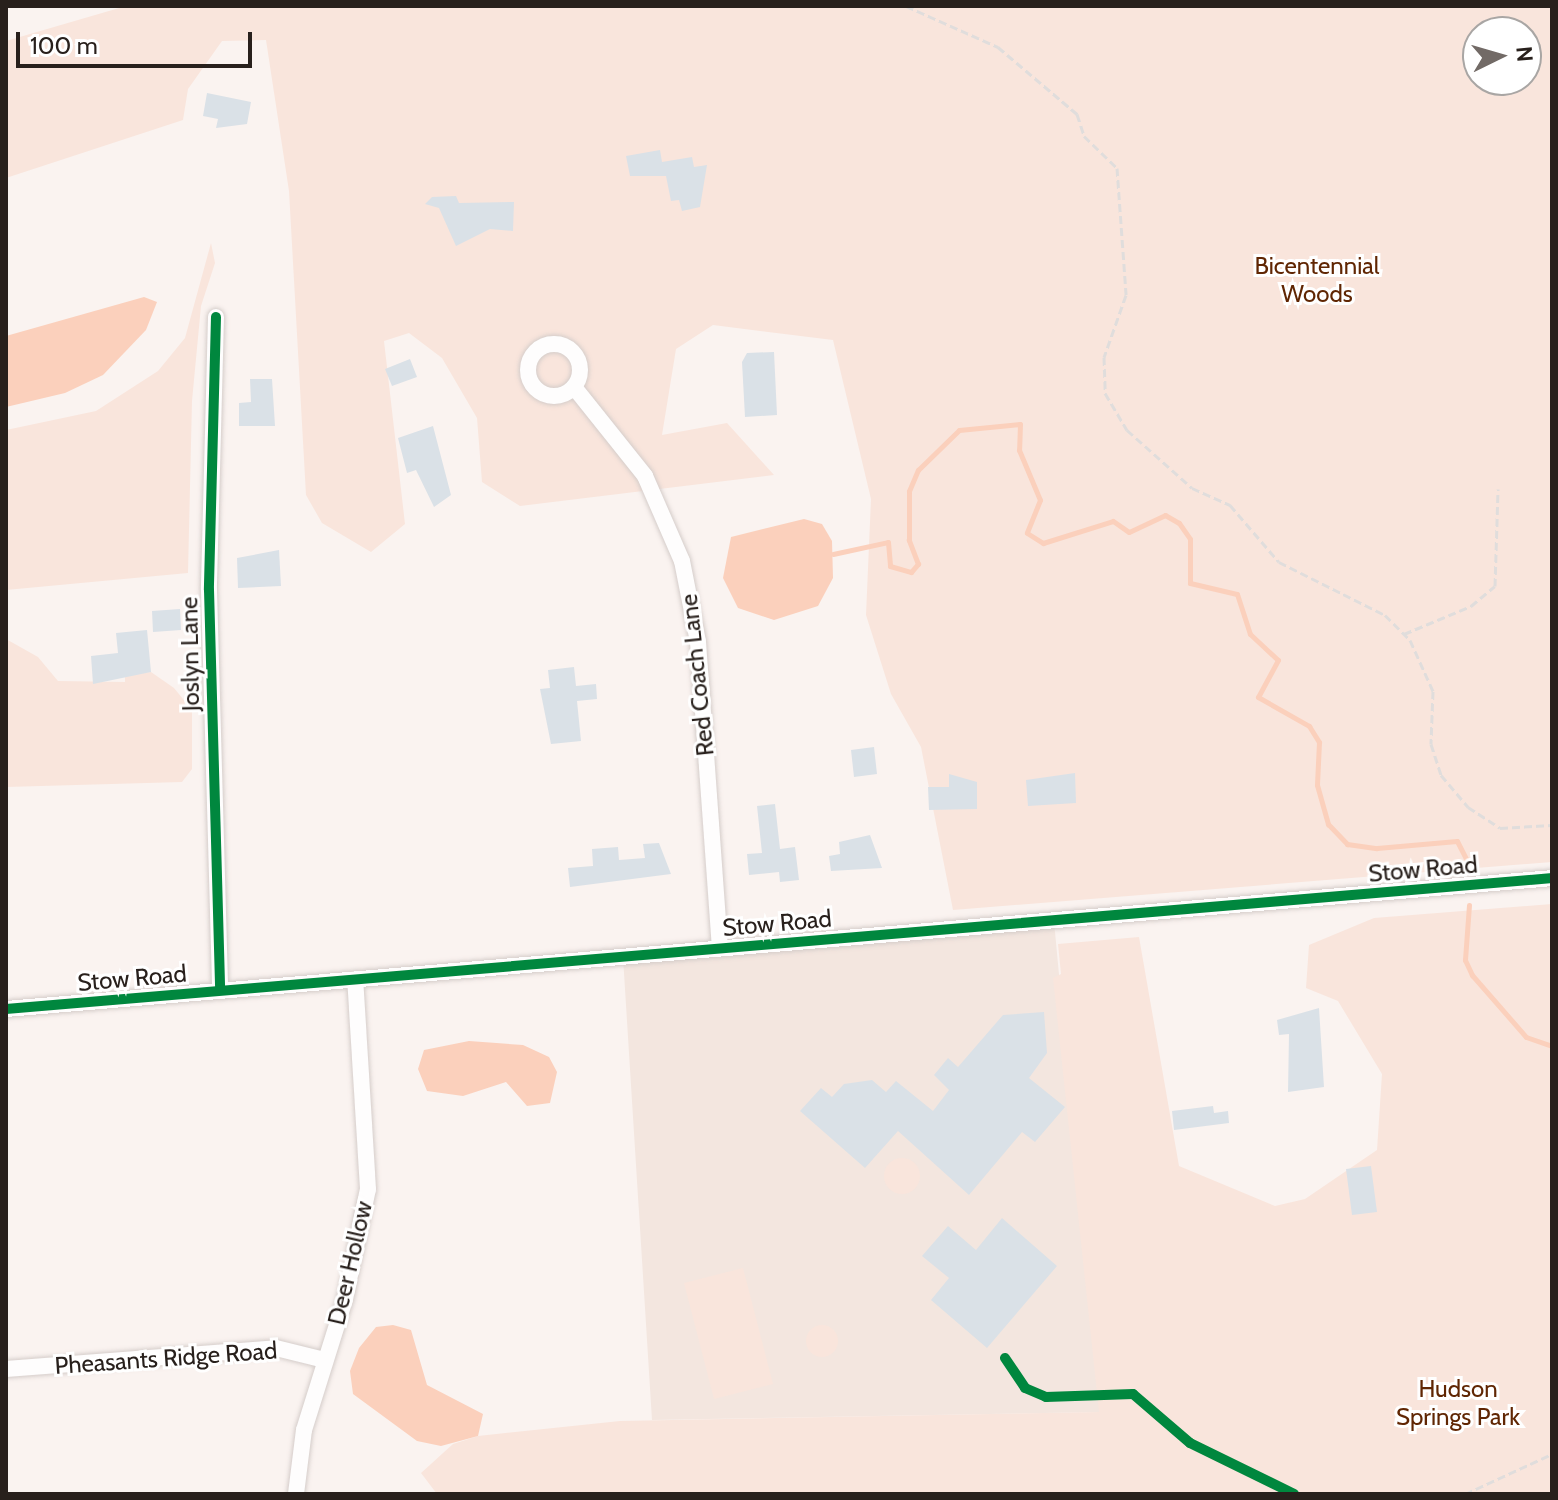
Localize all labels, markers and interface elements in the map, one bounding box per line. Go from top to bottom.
scale bar [20,16,256,66]
north arrow [1462,16,1542,96]
text: 100 m [30,31,98,60]
text: N [1510,45,1539,63]
park label: Bicentennial Woods [1255,252,1379,308]
street label: Red Coach Lane [674,593,720,757]
street label: Joslyn Lane [175,596,205,712]
street label: Stow Road [1367,850,1479,888]
street label: Stow Road [721,904,833,942]
street label: Stow Road [76,959,188,997]
street label: Deer Hollow [322,1198,378,1328]
street label: Pheasants Ridge Road [54,1336,278,1380]
park label: Hudson Springs Park [1396,1375,1520,1431]

